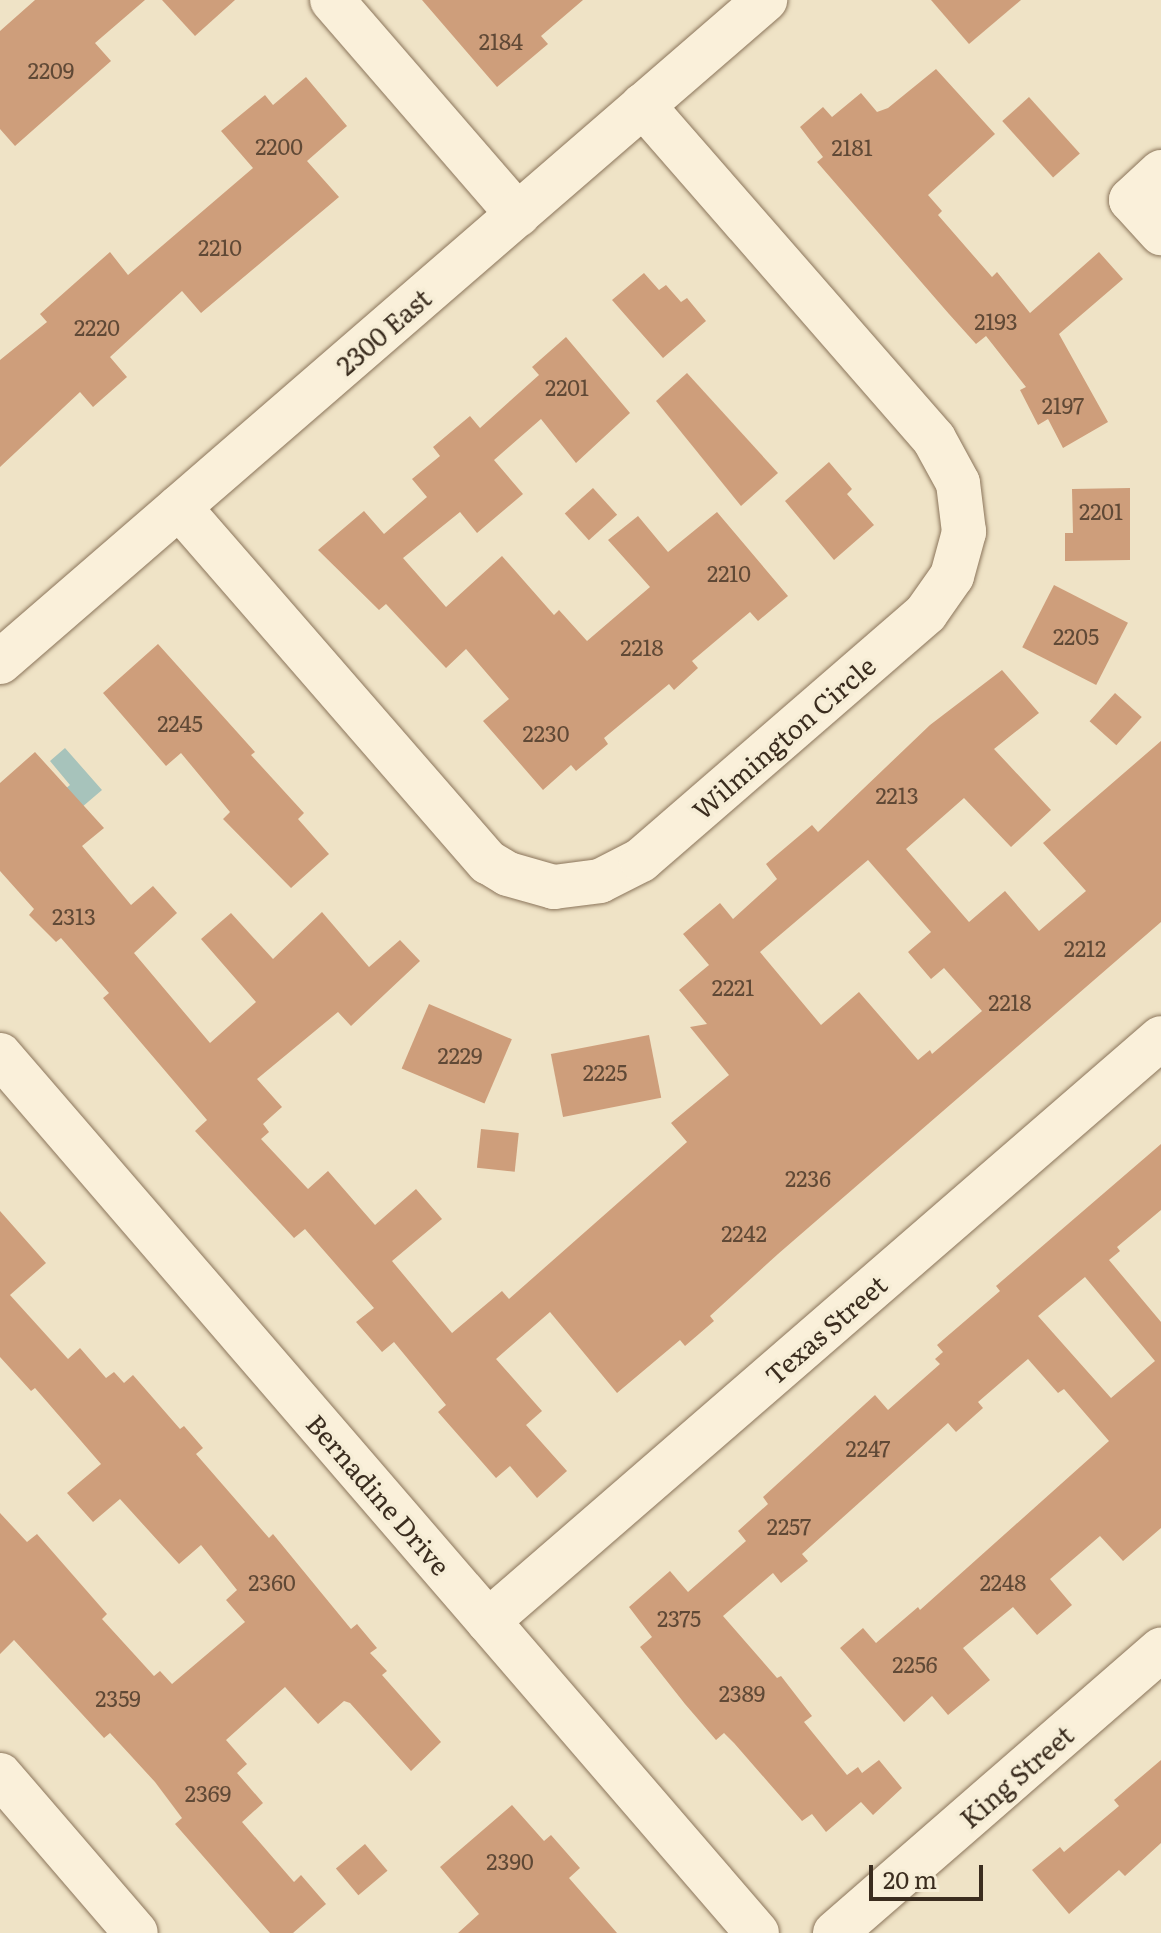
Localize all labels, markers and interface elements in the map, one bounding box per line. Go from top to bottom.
house number: 2184 [479,28,523,54]
house number: 2209 [28,57,74,83]
house number: 2200 [255,133,303,159]
house number: 2181 [831,134,873,160]
house number: 2210 [198,234,242,260]
street label: 2300 East [329,282,437,380]
house number: 2193 [974,308,1018,334]
house number: 2220 [74,314,120,340]
house number: 2201 [545,374,589,400]
house number: 2197 [1042,392,1084,418]
house number: 2201 [1079,498,1123,524]
house number: 2210 [707,560,751,586]
house number: 2205 [1053,623,1099,649]
house number: 2218 [620,634,664,660]
street label: Wilmington Circle [685,649,881,825]
house number: 2245 [157,710,203,736]
house number: 2230 [523,720,569,746]
house number: 2213 [875,782,919,808]
house number: 2313 [52,903,96,929]
house number: 2212 [1064,935,1106,961]
house number: 2221 [712,974,754,1000]
house number: 2218 [988,989,1032,1015]
house number: 2229 [438,1042,482,1068]
house number: 2225 [583,1059,627,1085]
house number: 2236 [785,1165,831,1191]
house number: 2242 [721,1220,767,1246]
street label: Texas Street [758,1268,892,1390]
street label: Bernadine Drive [301,1407,457,1581]
house number: 2247 [846,1435,890,1461]
house number: 2257 [767,1513,811,1539]
house number: 2360 [248,1569,296,1595]
house number: 2248 [980,1569,1026,1595]
house number: 2375 [657,1605,701,1631]
house number: 2256 [892,1651,938,1677]
house number: 2389 [719,1680,765,1706]
house number: 2359 [95,1685,141,1711]
street label: King Street [953,1718,1079,1834]
house number: 2369 [185,1780,231,1806]
house number: 2390 [486,1848,534,1874]
scale bar [873,1849,987,1899]
text: 20 m [883,1861,937,1896]

